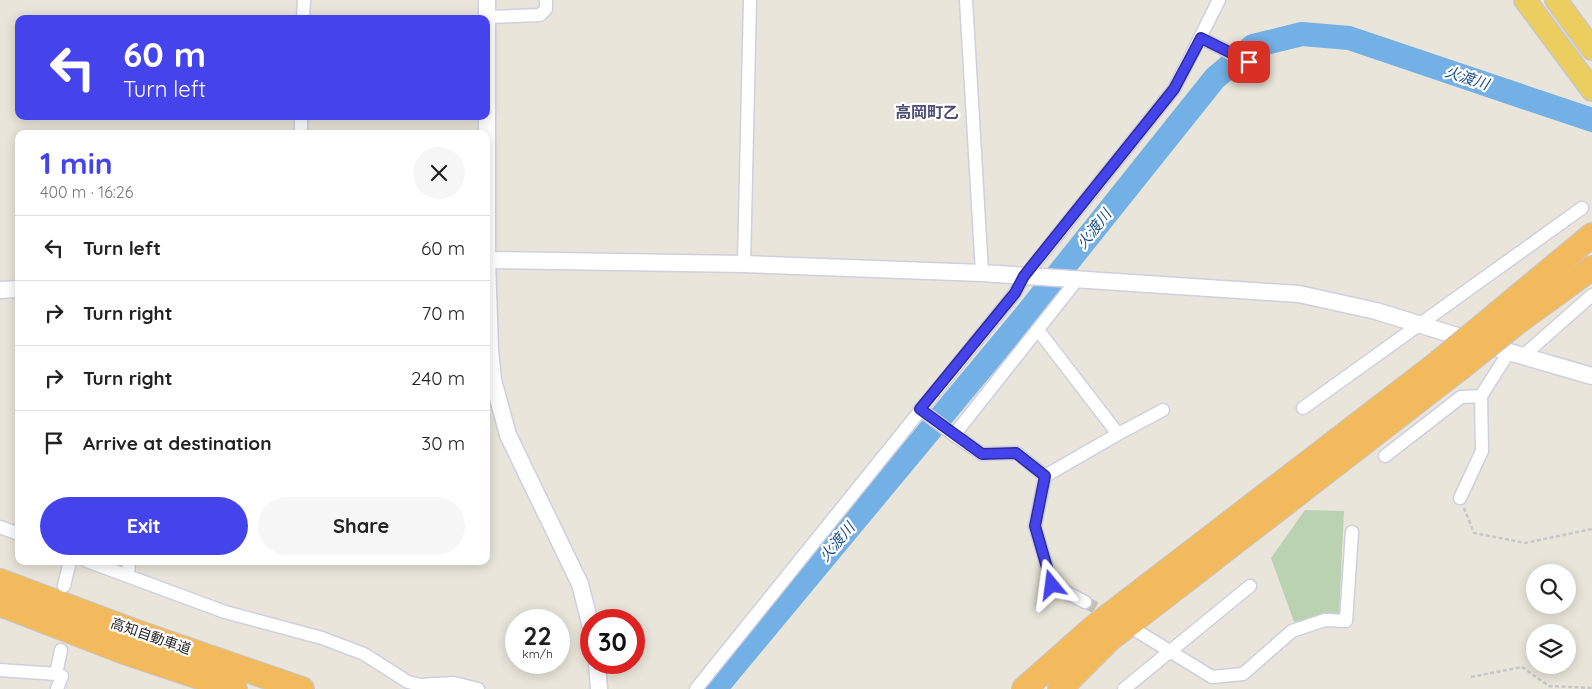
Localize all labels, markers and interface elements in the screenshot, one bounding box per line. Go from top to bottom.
text: 60 m [123,32,206,76]
icon: left [40,35,105,100]
pin [1228,41,1270,83]
icon: arrive [1235,48,1263,76]
water label: 火渡川 [1443,62,1493,94]
text: Turn left [123,75,206,103]
district label: 高岡町乙 [895,102,959,122]
text: 1 min [40,144,113,182]
button: close [413,147,465,199]
text: 400 m · 16:26 [40,182,133,202]
water label: 火渡川 [1072,204,1116,252]
icon: left [40,234,68,262]
text: Turn left [83,236,161,260]
text: 60 m [421,236,465,260]
icon: right [40,299,68,327]
text: Turn right [83,301,172,325]
text: 70 m [421,301,465,325]
icon: right [40,364,68,392]
text: Turn right [83,366,172,390]
text: 240 m [411,366,465,390]
icon: arrive [40,429,68,457]
text: Arrive at destination [83,431,272,455]
text: 30 m [421,431,465,455]
button: Exit [40,497,248,555]
button: Share [258,497,465,555]
water label: 火渡川 [815,517,860,565]
position arrow [1025,558,1077,610]
map controls [1526,564,1576,674]
button: search [1526,564,1576,614]
speed limit sign: 30 [580,609,645,674]
street label: 高知自動車道 [108,614,194,658]
text: 22 [523,620,552,651]
button: layers [1526,624,1576,674]
text: km/h [522,646,553,661]

